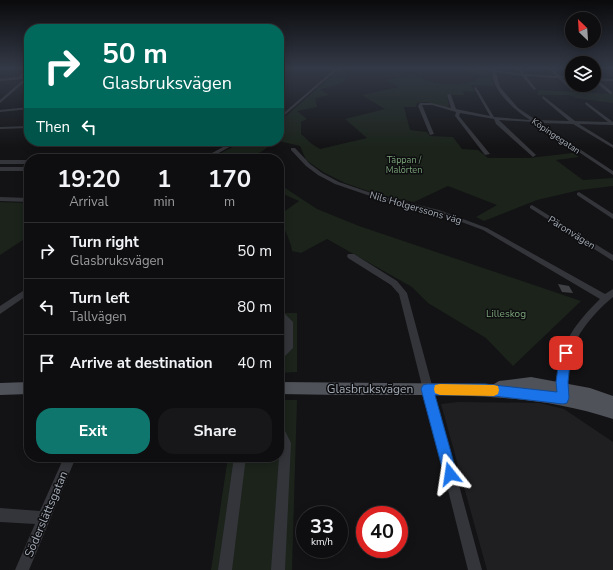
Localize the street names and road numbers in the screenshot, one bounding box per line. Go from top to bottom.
street label: Köpingegatan [529,115,583,157]
street label: Nils Holgerssons väg [368,188,464,228]
street label: Päronvägen [545,213,598,253]
street label: Glasbruksvägen [327,381,413,397]
street label: Söderslättsgatan [21,468,71,560]

